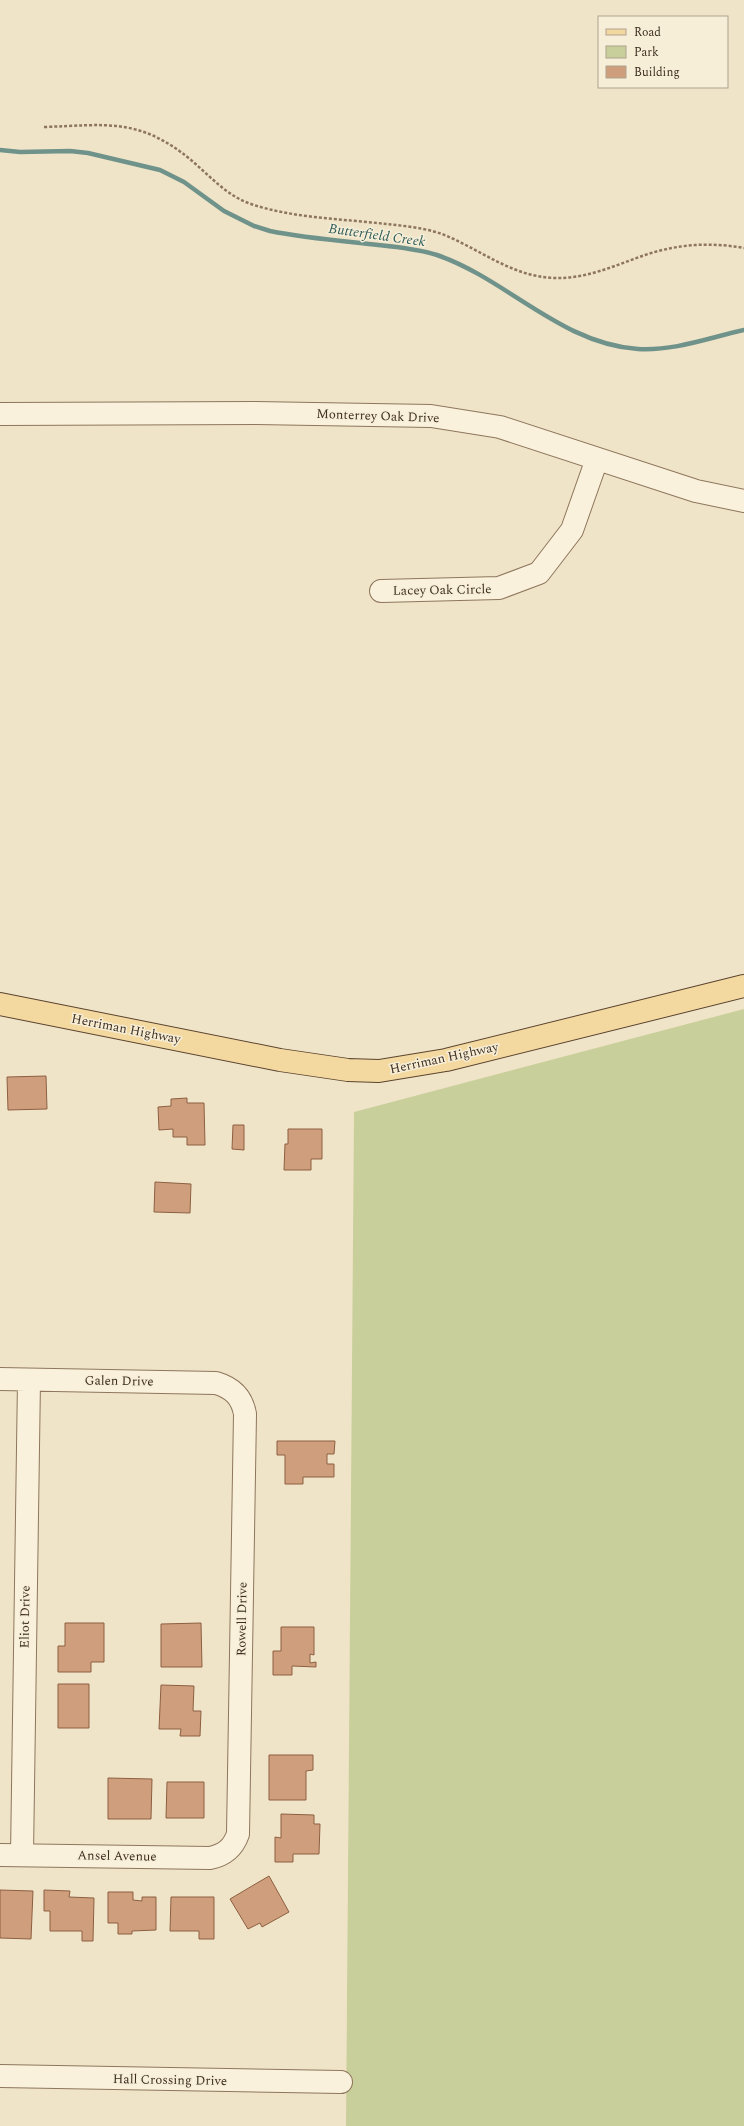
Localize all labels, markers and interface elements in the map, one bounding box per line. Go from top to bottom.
legend [598,16,728,88]
text: Road [634,23,661,42]
text: Park [634,43,659,62]
text: Building [634,63,680,82]
water label: Butterfield Creek [327,218,427,252]
street label: Monterrey Oak Drive [316,404,440,428]
street label: Lacey Oak Circle [392,579,492,601]
street label: Herriman Highway [70,1009,183,1050]
street label: Herriman Highway [388,1037,501,1079]
street label: Galen Drive [84,1370,154,1392]
street label: Rowell Drive [231,1582,253,1656]
street label: Eliot Drive [14,1585,36,1649]
street label: Ansel Avenue [77,1845,157,1867]
street label: Hall Crossing Drive [113,2069,227,2091]

